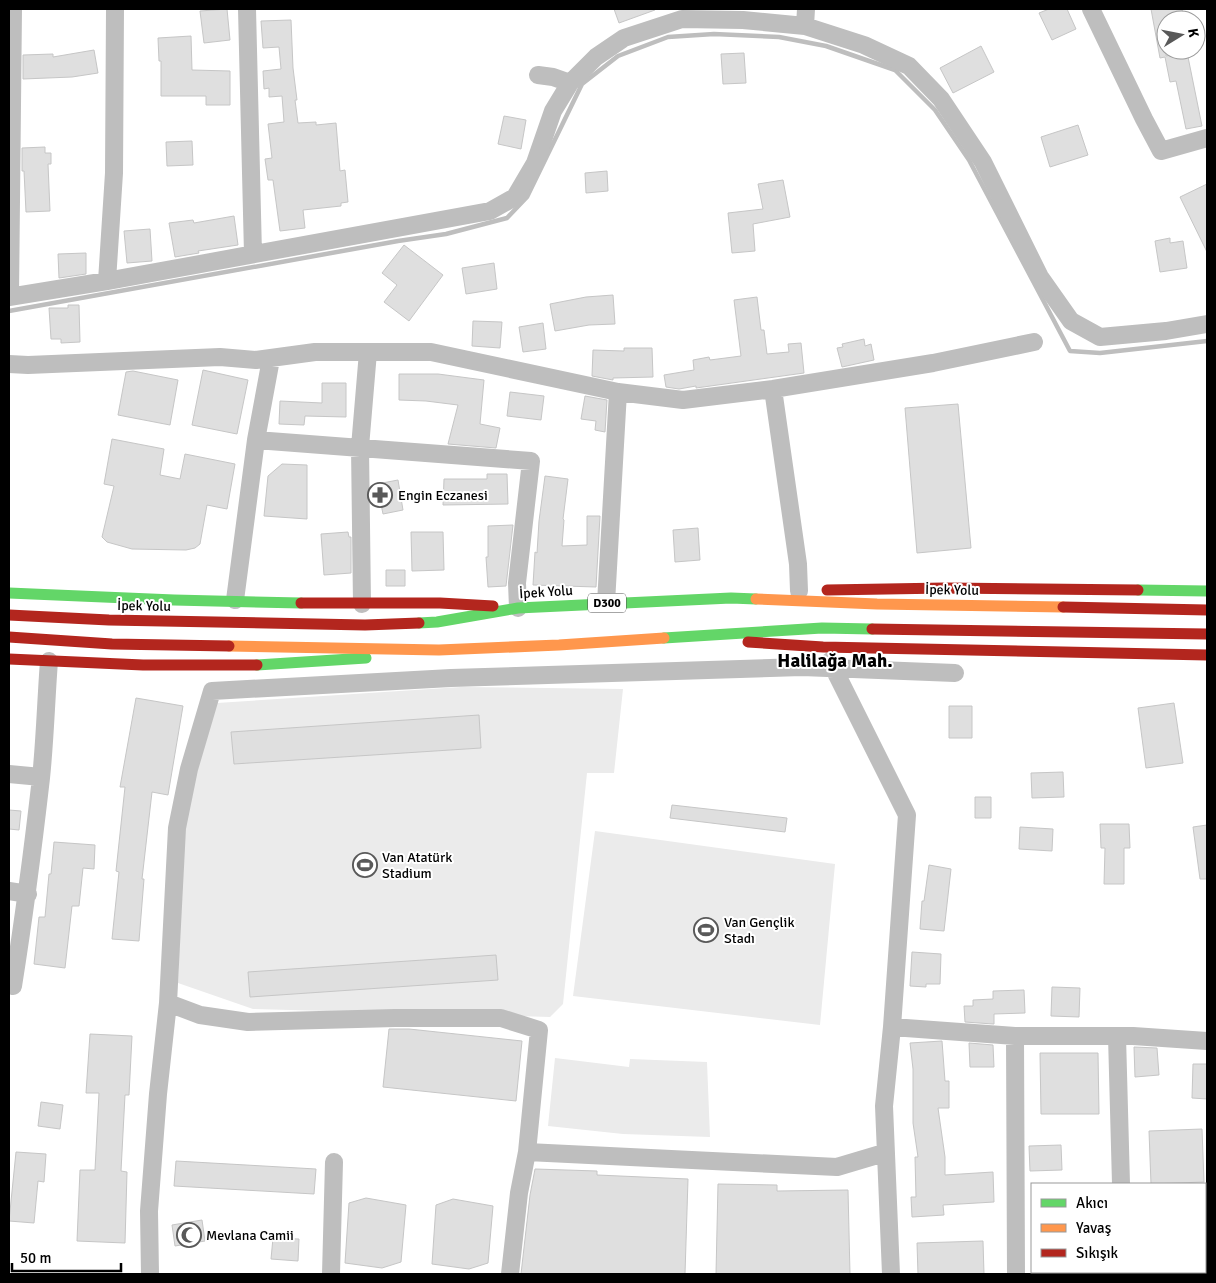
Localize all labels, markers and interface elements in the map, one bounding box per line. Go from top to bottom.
north arrow [1156,10,1206,60]
text: K [1184,27,1202,39]
pharmacy icon: Engin Eczanesi [367,482,393,508]
place label: Engin Eczanesi [398,487,488,504]
street label: İpek Yolu [925,581,979,599]
street label: İpek Yolu [519,582,573,602]
road number: D300 [588,594,626,612]
street label: İpek Yolu [117,597,171,615]
district label: Halilağa Mah. [777,649,893,673]
place label: Van Atatürk Stadium [382,849,452,882]
sports icon: Van Atatürk Stadium [352,852,378,878]
place label: Van Gençlik Stadı [724,914,794,947]
sports icon: Van Gençlik Stadı [693,917,719,943]
legend [1031,1183,1206,1273]
text: Akıcı [1076,1194,1108,1212]
text: Yavaş [1076,1219,1112,1237]
mosque icon: Mevlana Camii [176,1222,202,1248]
place label: Mevlana Camii [206,1227,294,1244]
scale bar [12,1240,121,1272]
text: Sıkışık [1076,1244,1119,1262]
text: 50 m [20,1249,51,1267]

